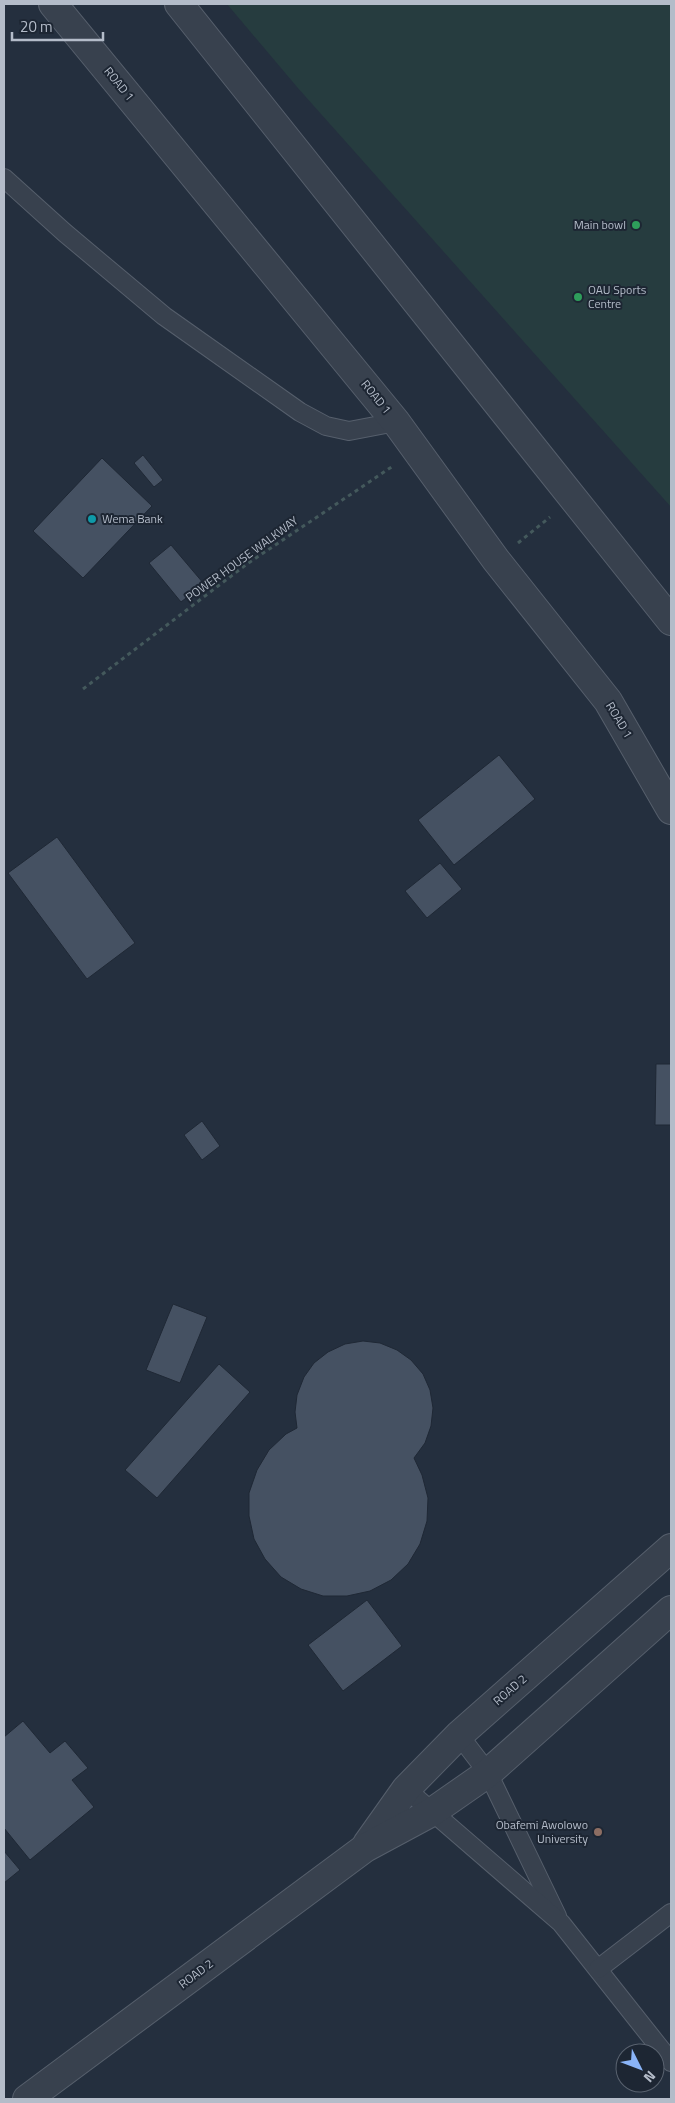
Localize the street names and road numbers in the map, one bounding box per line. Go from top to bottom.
street label: ROAD 1 [100,62,139,105]
street label: ROAD 1 [357,375,396,418]
street label: POWER HOUSE WALKWAY [181,511,302,606]
street label: ROAD 1 [601,698,638,742]
street label: ROAD 2 [489,1670,531,1710]
street label: ROAD 2 [174,1954,217,1993]

